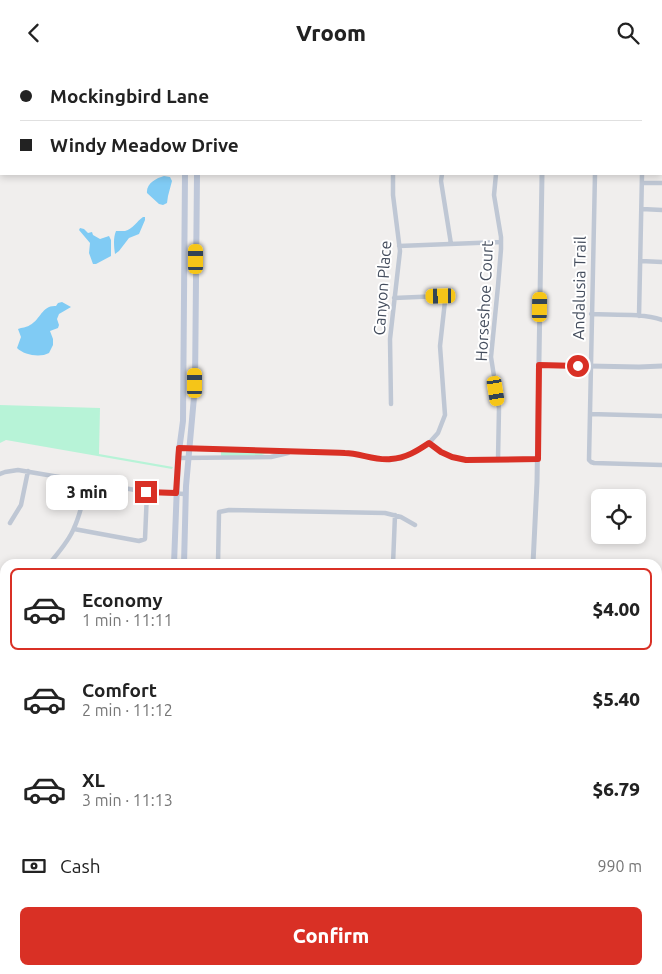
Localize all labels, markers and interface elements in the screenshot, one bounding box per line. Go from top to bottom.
icon: back [20,19,48,47]
icon: search [614,19,642,47]
text: Vroom [296,20,366,45]
text: Mockingbird Lane [50,85,209,107]
text: Windy Meadow Drive [50,134,239,156]
street label: Andalusia Trail [569,236,589,340]
street label: Horseshoe Court [472,239,496,362]
street label: Canyon Place [370,240,394,336]
car [188,244,203,274]
car [425,288,456,304]
car [532,292,547,322]
route start [567,355,589,377]
car [187,368,202,398]
car [486,375,505,407]
callout: 3 min [46,475,128,509]
route end [135,481,157,503]
text: 3 min [67,483,107,501]
map controls [591,489,646,544]
button: locate [591,489,646,544]
icon: car [22,587,67,632]
text: Economy [82,589,163,611]
text: $4.00 [592,598,640,620]
text: 1 min · 11:11 [82,611,173,629]
icon: car [22,677,67,722]
text: Comfort [82,679,157,701]
text: $5.40 [592,688,640,710]
text: 2 min · 11:12 [82,701,173,719]
icon: car [22,767,67,812]
text: XL [82,769,105,791]
text: $6.79 [592,778,640,800]
text: 3 min · 11:13 [82,791,173,809]
icon: cash [20,852,48,880]
text: Cash [60,855,101,877]
text: 990 m [597,857,642,875]
button: Confirm [20,907,642,965]

